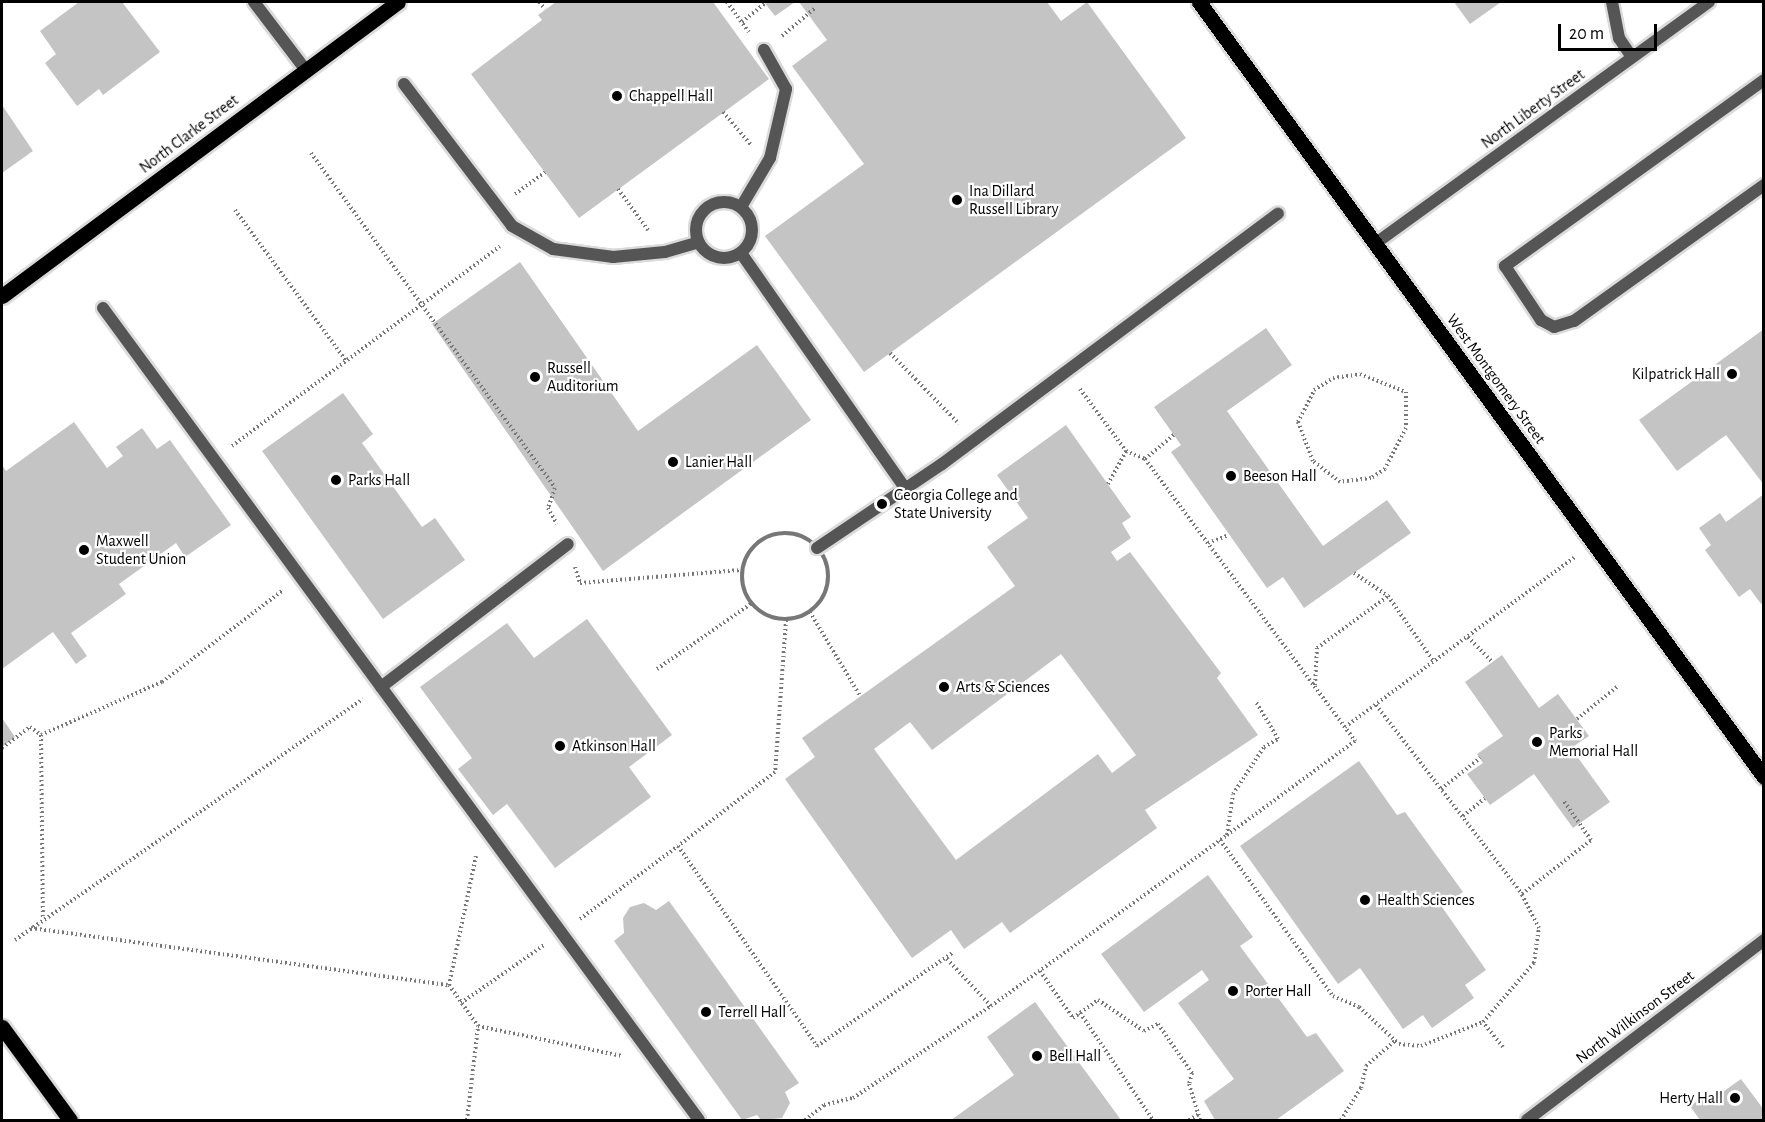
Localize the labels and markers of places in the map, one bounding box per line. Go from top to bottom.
place label: Chappell Hall [629,86,713,106]
marker: Chappell Hall [610,89,624,103]
place label: Ina Dillard Russell Library [969,181,1059,219]
marker: Ina Dillard Russell Library [950,193,964,207]
place label: Russell Auditorium [547,358,619,396]
place label: Kilpatrick Hall [1632,364,1720,384]
marker: Kilpatrick Hall [1725,367,1739,381]
marker: Russell Auditorium [528,370,542,384]
place label: Lanier Hall [685,452,752,472]
marker: Lanier Hall [666,455,680,469]
place label: Beeson Hall [1243,466,1317,486]
marker: Beeson Hall [1224,469,1238,483]
place label: Parks Hall [348,470,410,490]
marker: Parks Hall [329,473,343,487]
place label: Georgia College and State University [894,485,1018,523]
marker: Georgia College and State University [875,497,889,511]
place label: Maxwell Student Union [96,531,186,569]
marker: Maxwell Student Union [77,543,91,557]
place label: Arts & Sciences [956,677,1050,697]
marker: Arts & Sciences [937,680,951,694]
place label: Parks Memorial Hall [1549,723,1638,761]
marker: Parks Memorial Hall [1530,735,1544,749]
place label: Atkinson Hall [572,736,656,756]
marker: Atkinson Hall [553,739,567,753]
place label: Health Sciences [1377,890,1475,910]
marker: Health Sciences [1358,893,1372,907]
place label: Porter Hall [1245,981,1311,1001]
marker: Porter Hall [1226,984,1240,998]
place label: Terrell Hall [718,1002,786,1022]
marker: Terrell Hall [699,1005,713,1019]
place label: Bell Hall [1049,1046,1101,1066]
marker: Bell Hall [1030,1049,1044,1063]
place label: Herty Hall [1659,1088,1723,1108]
marker: Herty Hall [1728,1091,1742,1105]

